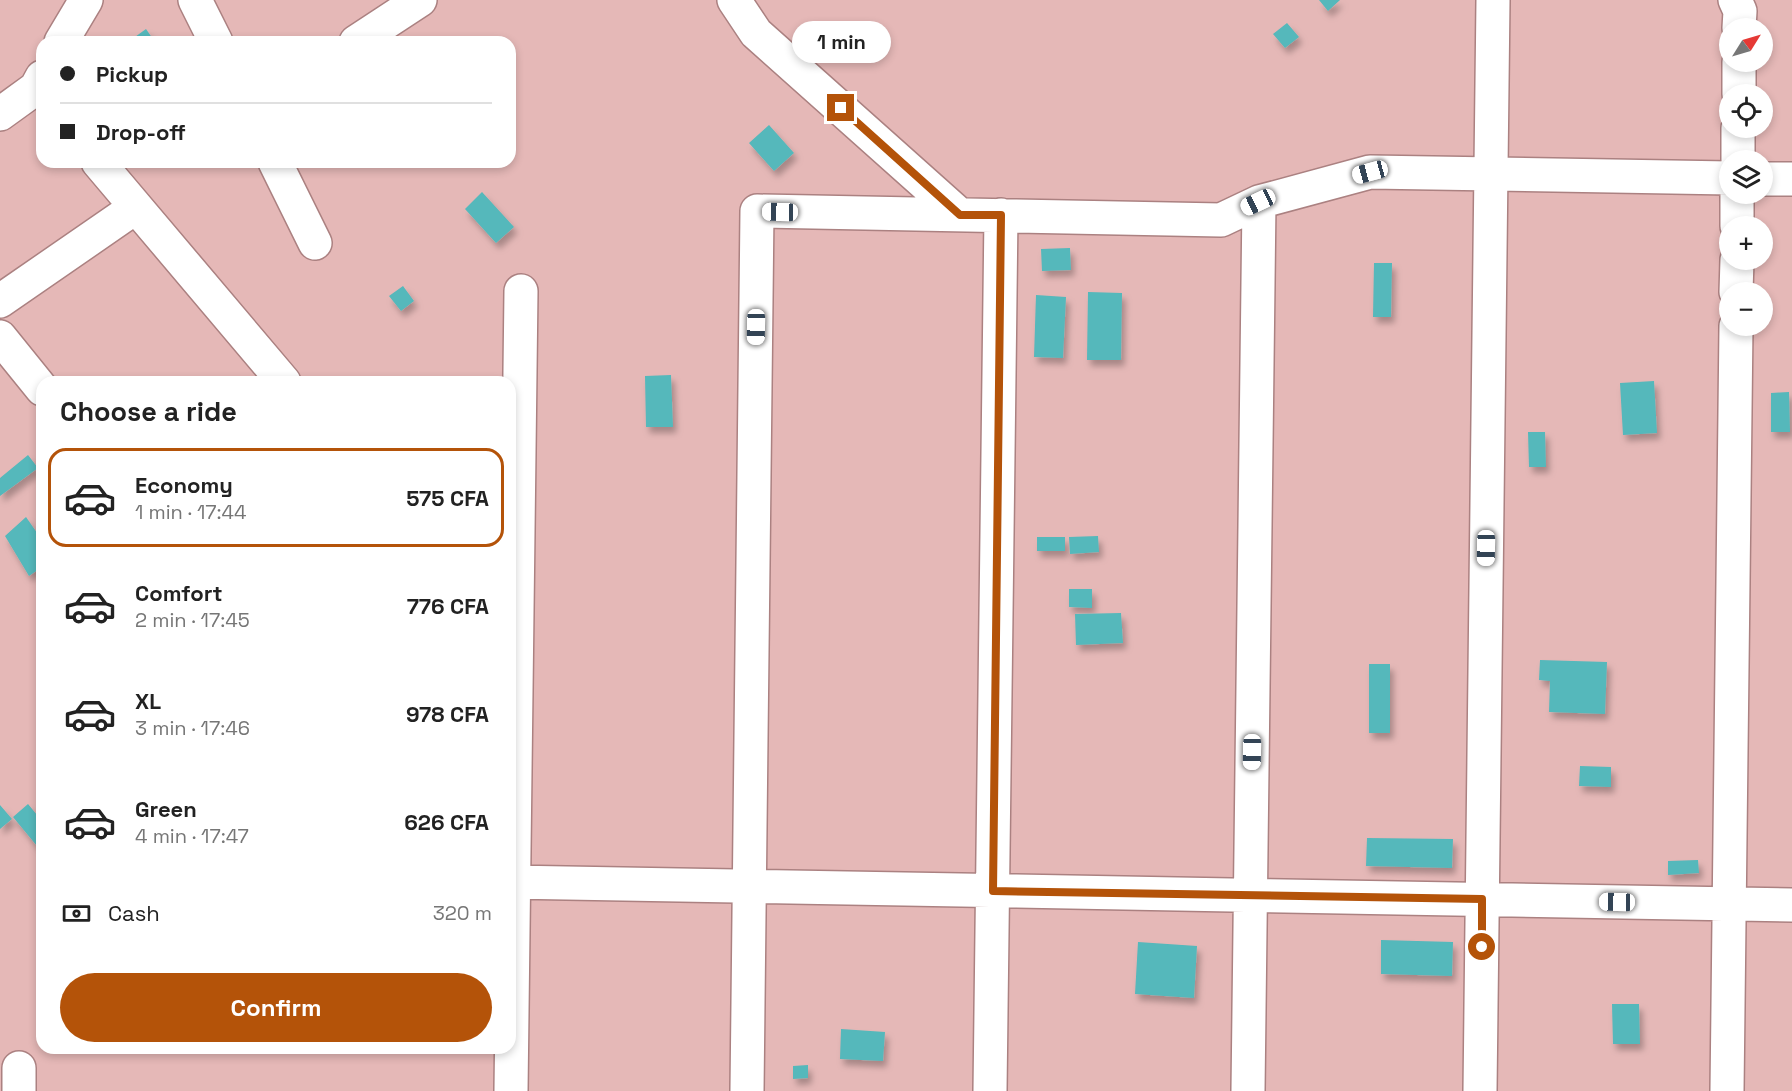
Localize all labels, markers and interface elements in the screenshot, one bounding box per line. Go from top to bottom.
north arrow [1719,18,1773,72]
map controls [1719,18,1773,336]
callout: 1 min [792,21,890,63]
text: 1 min [817,29,866,55]
text: Pickup [96,60,168,88]
button: locate [1719,84,1773,138]
route end [827,94,854,121]
text: Drop-off [96,118,186,146]
button: layers [1719,150,1773,204]
car [1350,159,1390,185]
car [1238,186,1278,218]
car [762,203,798,221]
button: + [1719,216,1773,270]
button: − [1719,282,1773,336]
car [747,309,765,345]
text: Choose a ride [60,394,237,429]
icon: car [63,471,117,525]
text: Economy [135,471,233,499]
text: 575 CFA [406,484,489,512]
text: 1 min · 17:44 [135,499,247,525]
car [1477,530,1495,566]
icon: car [63,579,117,633]
text: Comfort [135,579,223,607]
text: 776 CFA [407,592,489,620]
text: 2 min · 17:45 [135,607,250,633]
icon: car [63,687,117,741]
text: XL [135,687,161,715]
text: 978 CFA [406,700,489,728]
text: 3 min · 17:46 [135,715,250,741]
car [1243,734,1261,770]
icon: car [63,795,117,849]
text: Green [135,795,197,823]
text: 626 CFA [404,808,489,836]
text: 4 min · 17:47 [135,823,249,849]
car [1599,893,1635,911]
icon: cash [60,897,93,930]
text: Cash [108,899,160,927]
text: 320 m [433,900,492,926]
route start [1468,933,1495,960]
button: Confirm [60,973,492,1042]

